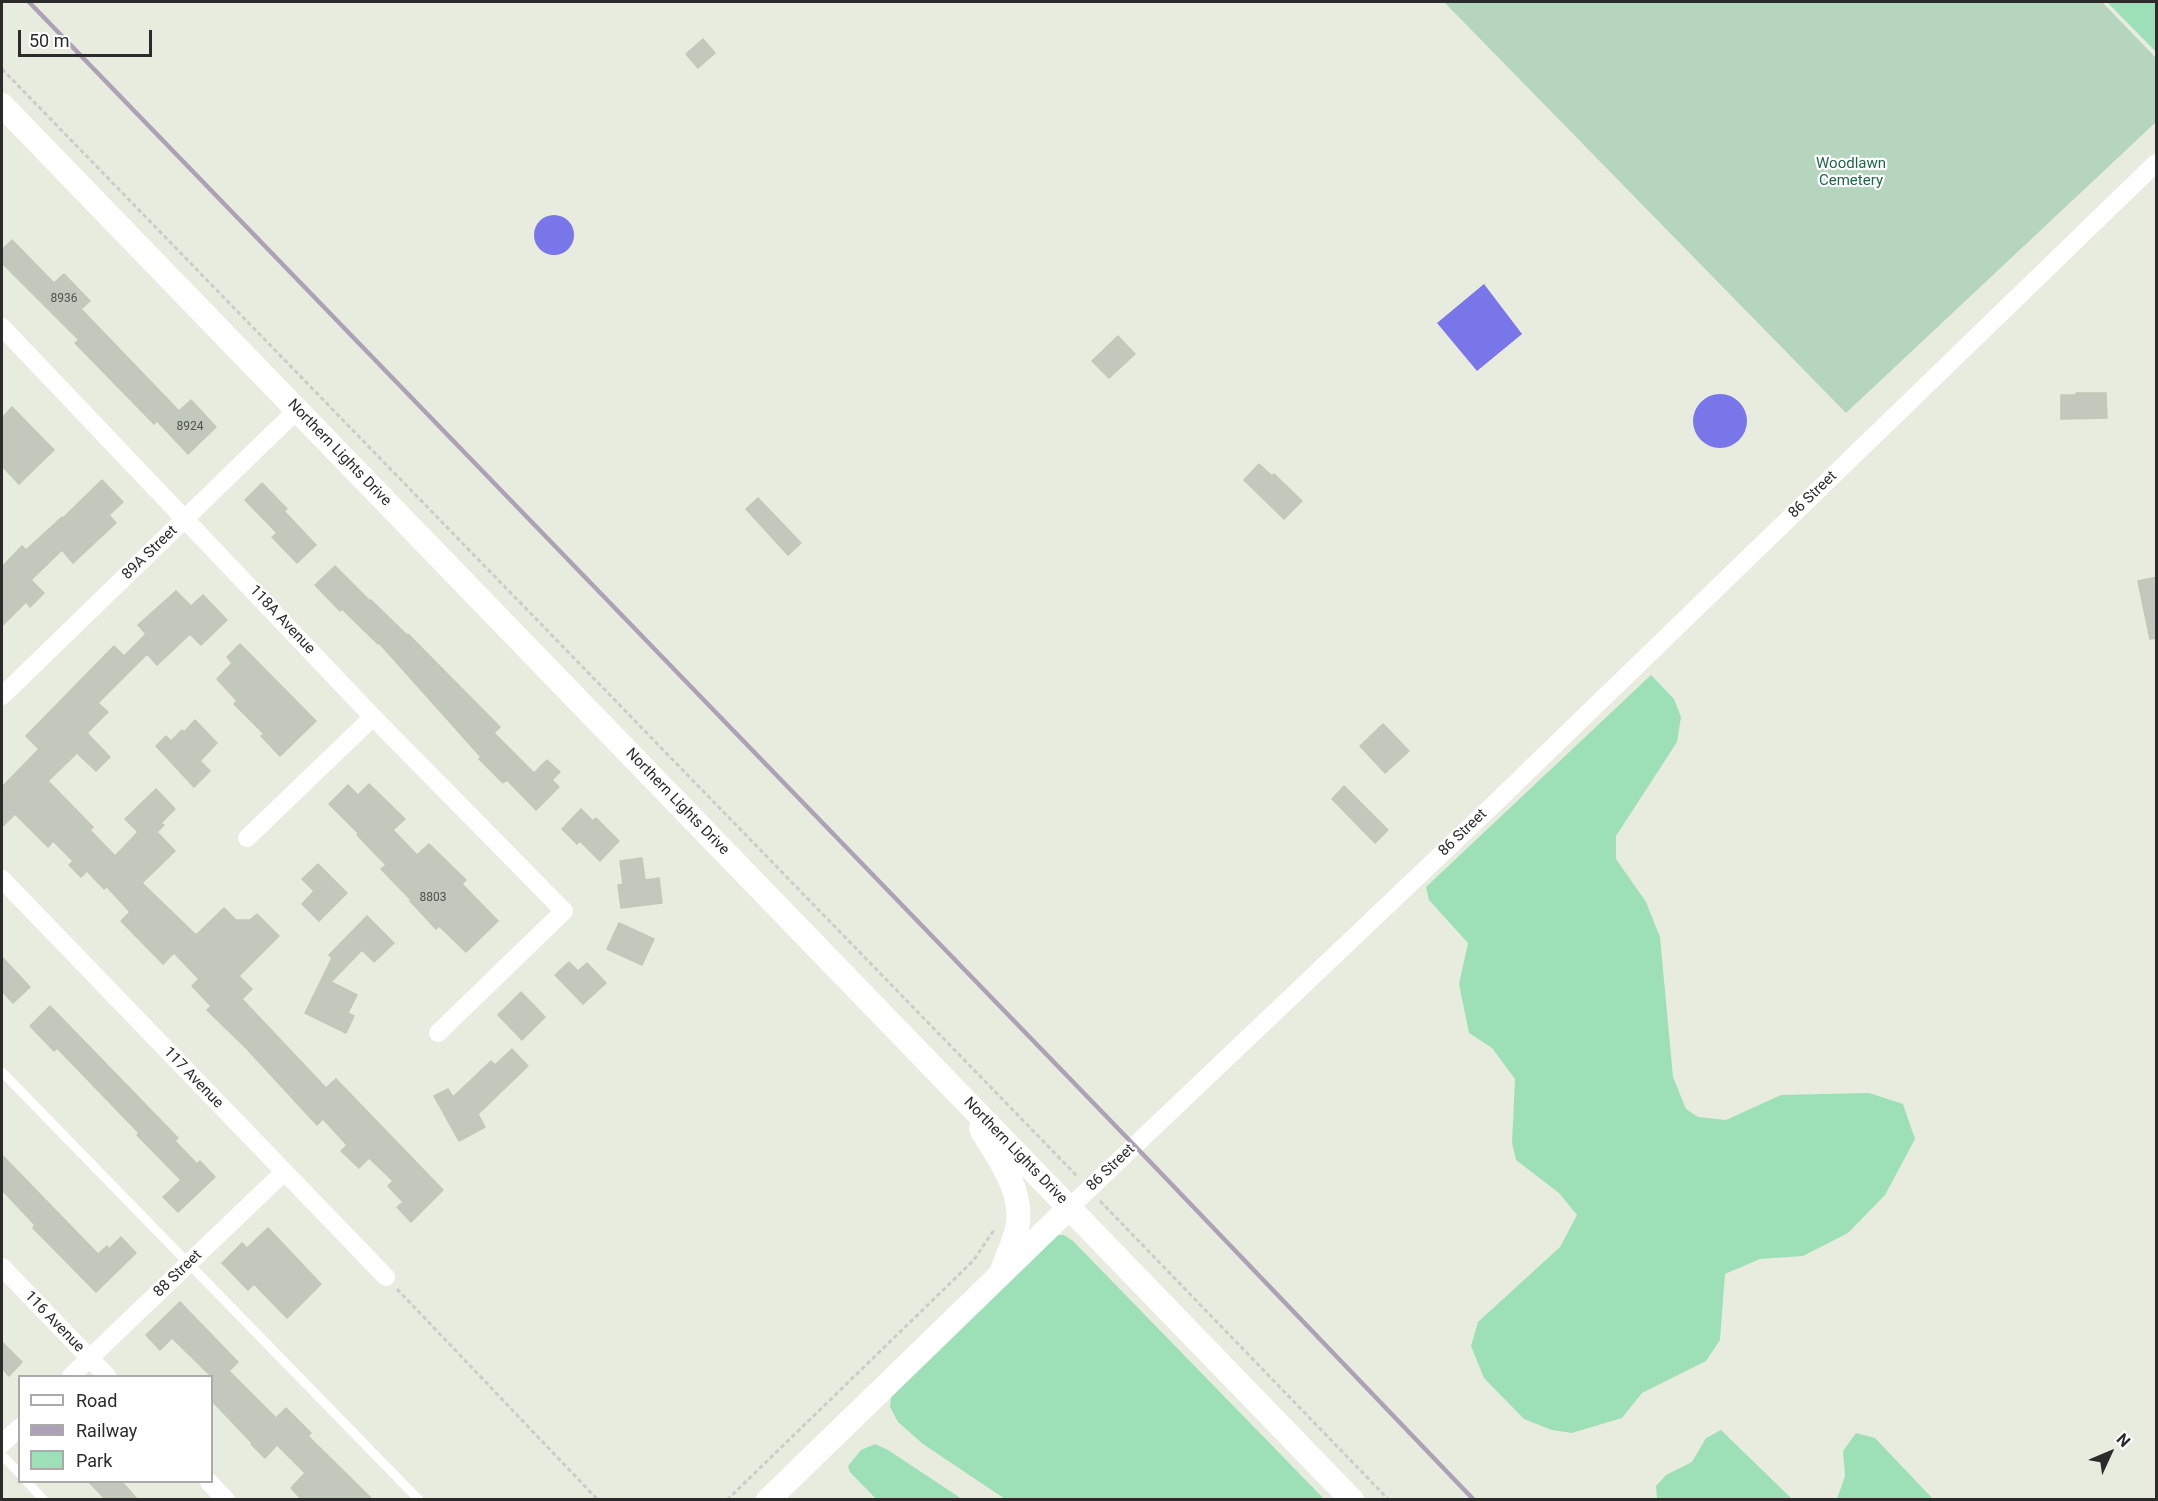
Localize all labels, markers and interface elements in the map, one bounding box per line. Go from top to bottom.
scale bar [21,18,154,56]
text: 50 m [29,30,69,51]
park label: Woodlawn Cemetery [1816,155,1886,190]
house number: 8936 [51,292,77,306]
street label: Northern Lights Drive [283,396,395,510]
house number: 8924 [177,420,203,434]
street label: 86 Street [1785,468,1841,522]
street label: 89A Street [119,522,181,584]
street label: 118A Avenue [245,582,319,658]
street label: Northern Lights Drive [621,745,733,859]
street label: 86 Street [1435,806,1491,860]
house number: 8803 [420,891,446,905]
street label: 117 Avenue [159,1044,227,1112]
street label: Northern Lights Drive [959,1094,1071,1208]
street label: 86 Street [1083,1141,1139,1195]
street label: 88 Street [150,1247,206,1301]
street label: 116 Avenue [20,1288,88,1356]
legend [18,1375,213,1483]
text: Road [76,1390,117,1411]
text: Railway [76,1420,137,1441]
north arrow [2080,1423,2140,1483]
text: N [2113,1429,2134,1451]
text: Park [76,1450,112,1471]

